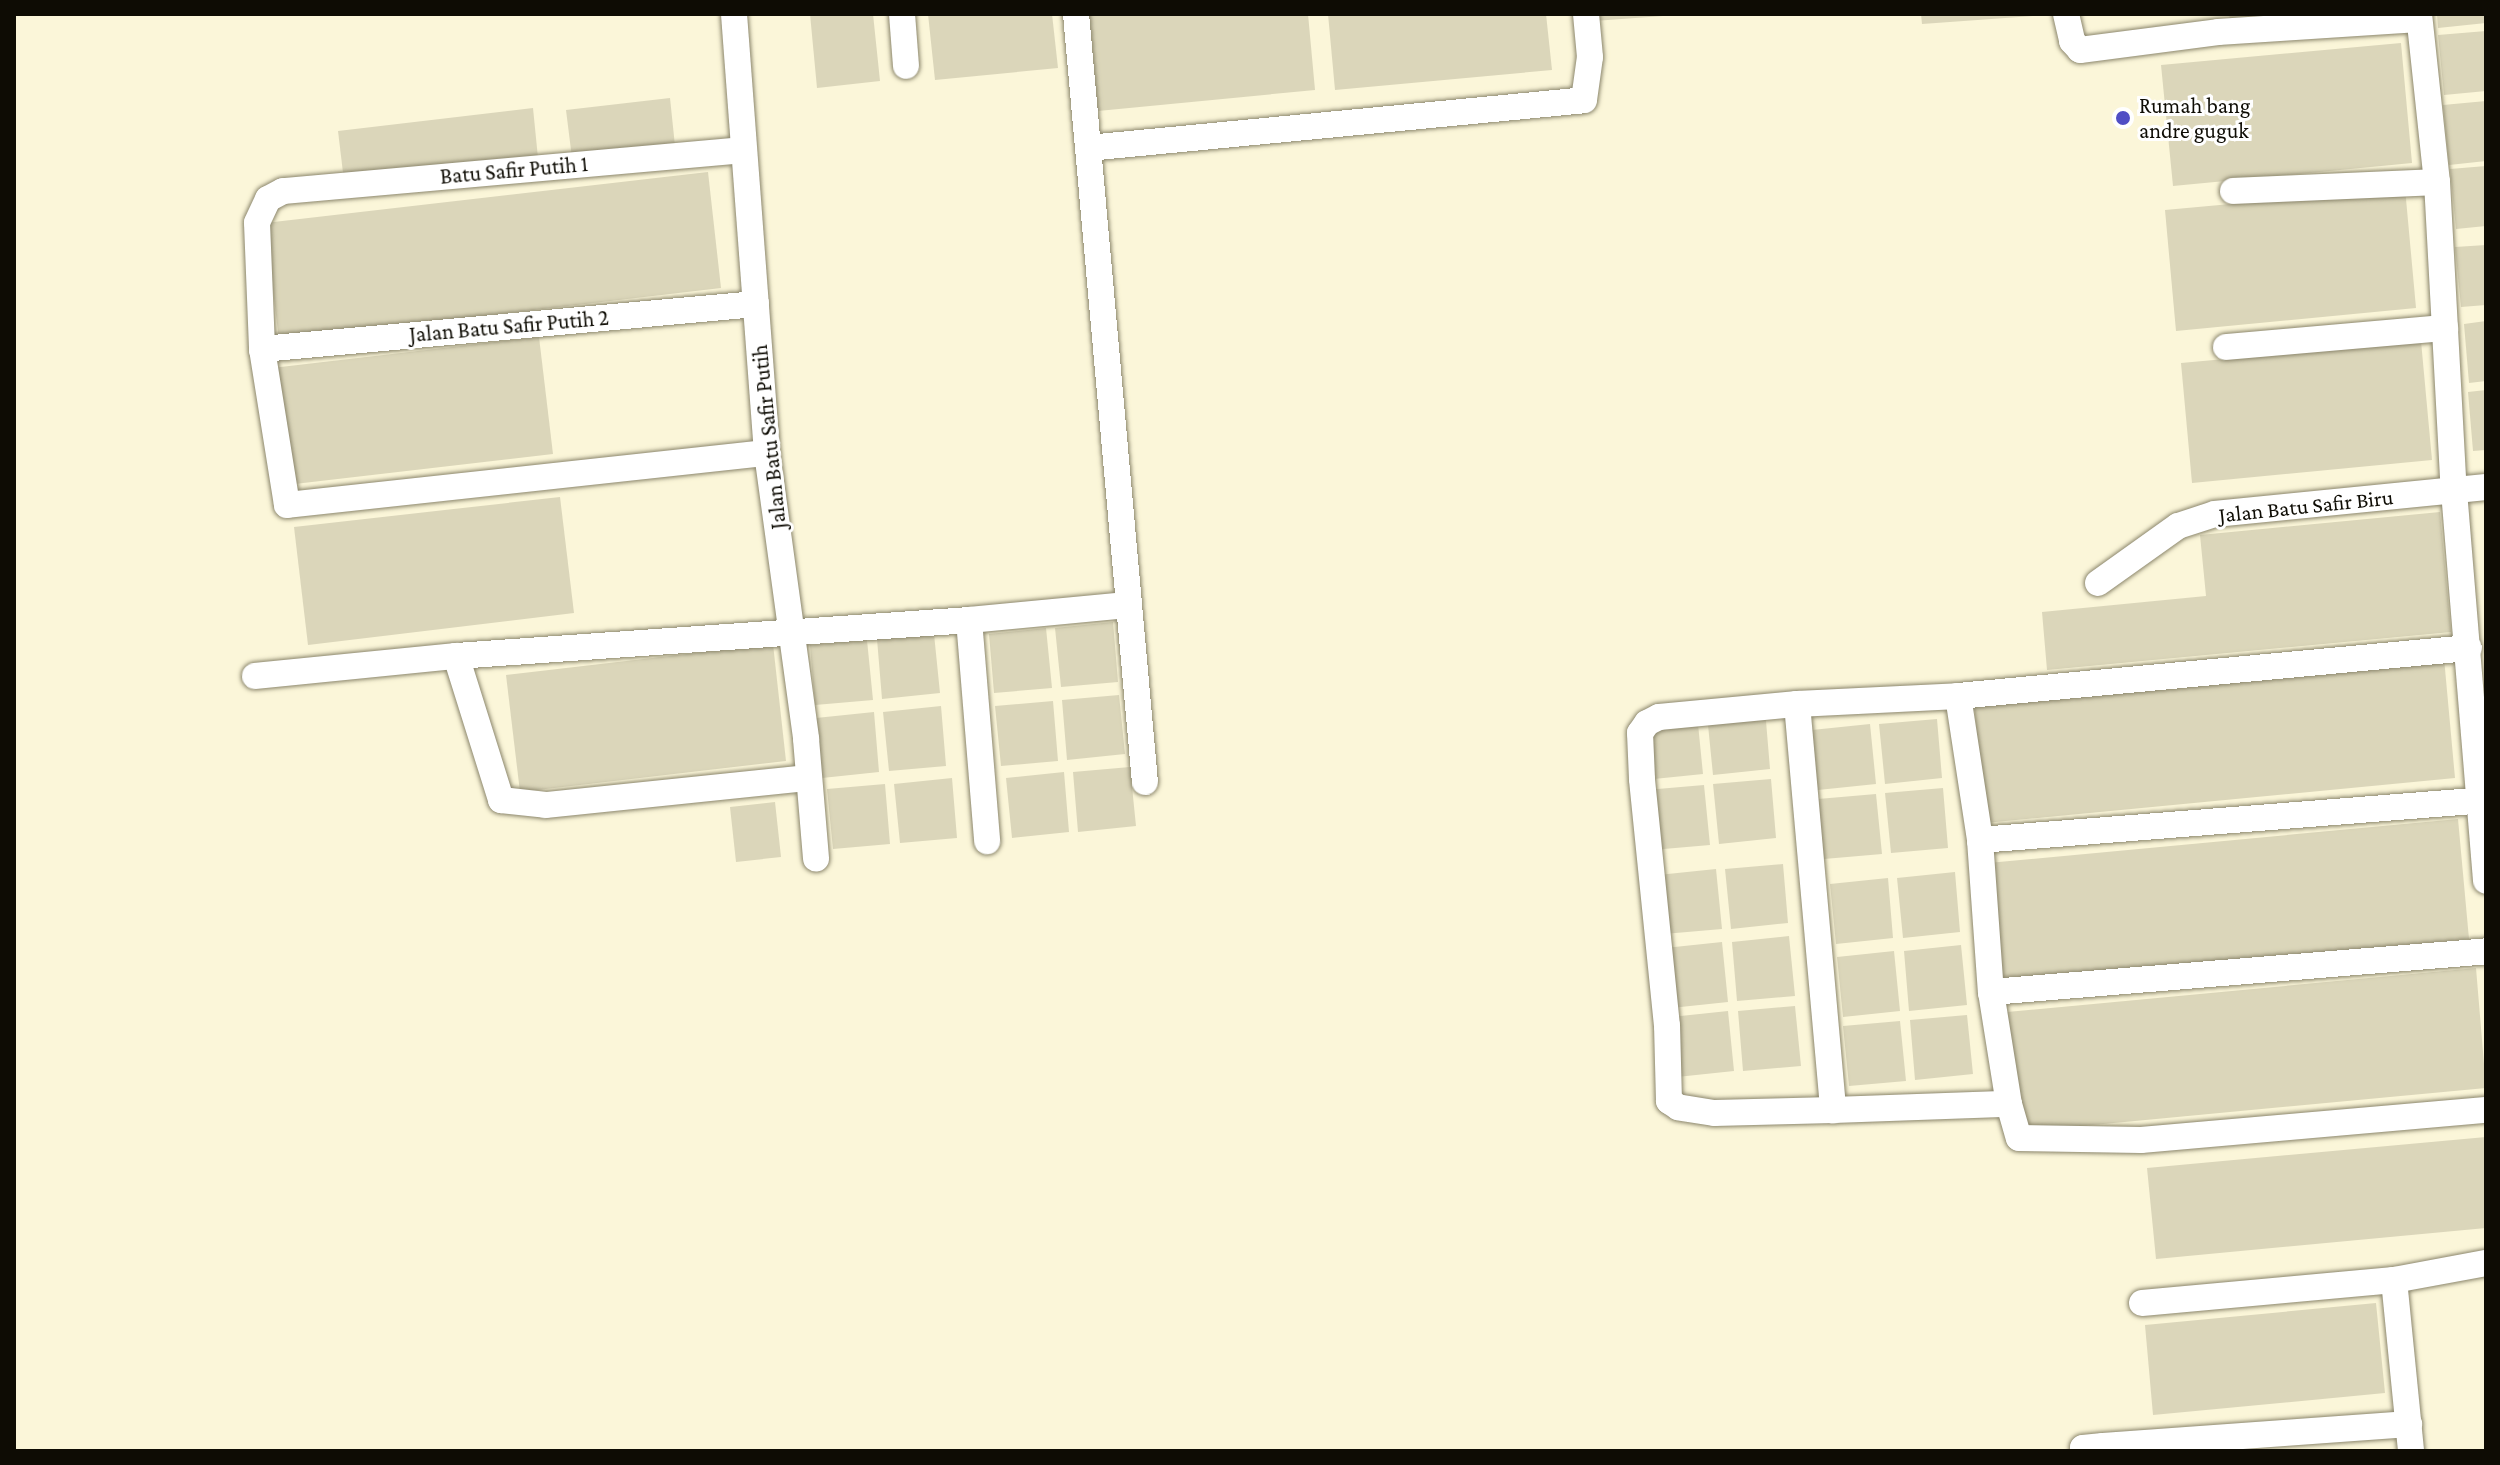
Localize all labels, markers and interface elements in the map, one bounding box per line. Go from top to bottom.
place label: Rumah bang andre guguk [2139,92,2250,144]
marker: Rumah bang andre guguk [2114,109,2132,127]
street label: Batu Safir Putih 1 [439,150,589,190]
street label: Jalan Batu Safir Putih 2 [408,304,610,348]
street label: Jalan Batu Safir Putih [746,343,792,531]
street label: Jalan Batu Safir Biru [2217,484,2395,528]

